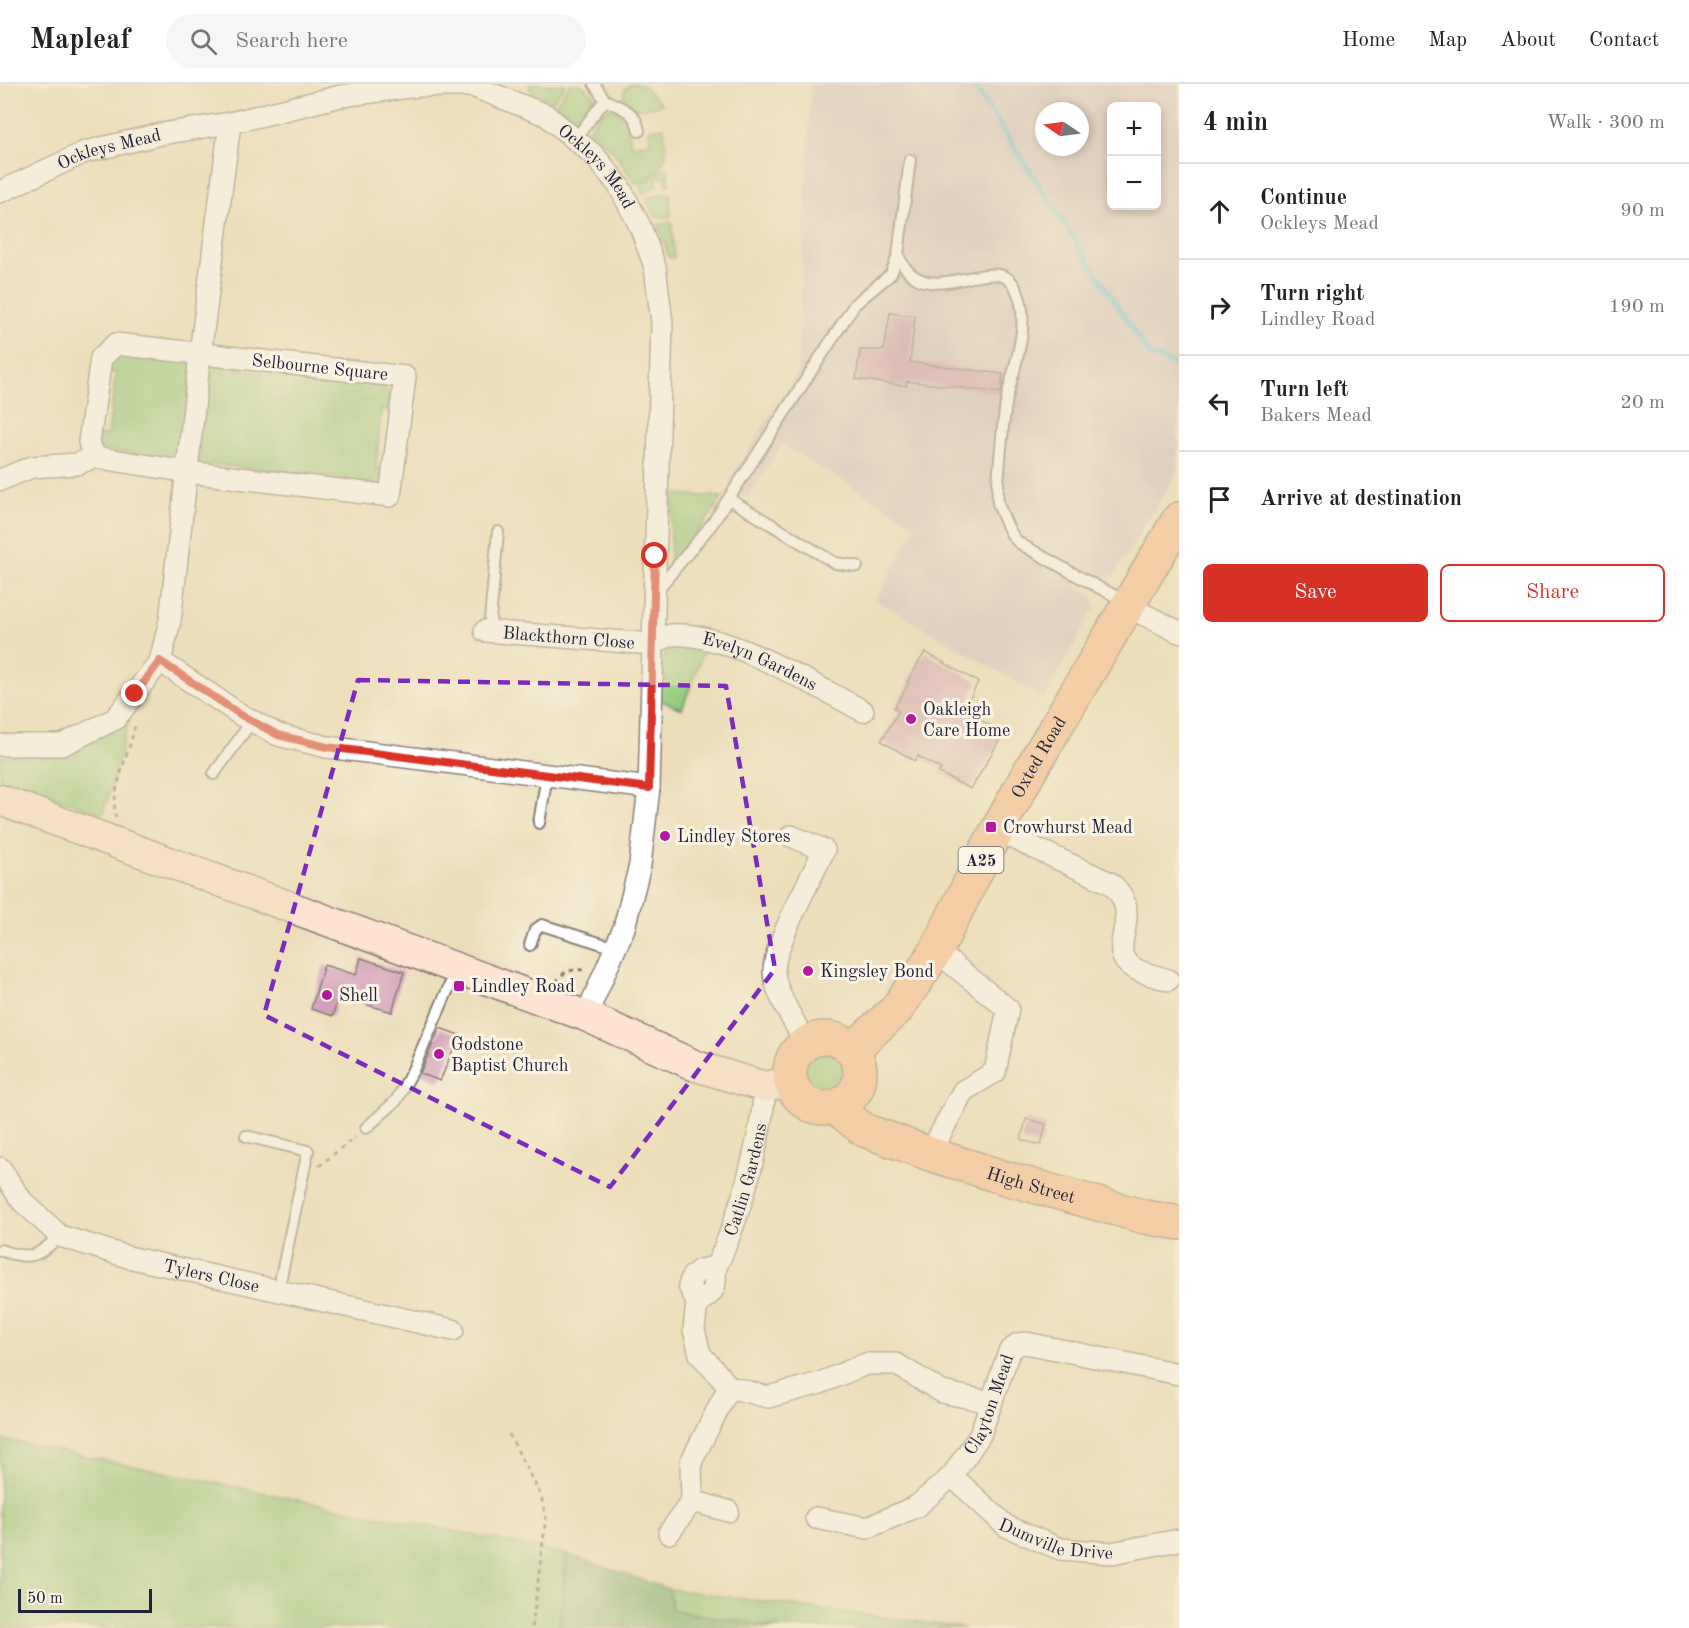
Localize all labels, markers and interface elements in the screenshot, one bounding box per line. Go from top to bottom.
search box [166,14,586,68]
icon: search [187,25,220,58]
text: Mapleaf [30,27,130,55]
text: Search here [235,30,348,52]
text: Home [1342,30,1395,51]
text: Map [1428,30,1467,51]
text: About [1500,30,1556,51]
text: Contact [1589,30,1659,51]
north arrow [1035,102,1089,156]
map controls [1107,102,1161,210]
button: + [1107,102,1161,156]
text: 4 min [1203,110,1268,136]
text: Walk · 300 m [1546,113,1665,133]
street label: Ockleys Mead [554,121,637,212]
street label: Ockleys Mead [55,126,163,174]
button: − [1107,156,1161,210]
text: Continue [1260,187,1347,209]
icon: ahead [1203,195,1236,228]
text: 90 m [1620,201,1665,221]
text: Ockleys Mead [1260,214,1379,234]
text: Turn right [1260,283,1364,305]
icon: right [1203,291,1236,324]
text: 190 m [1609,297,1665,317]
text: Lindley Road [1260,310,1375,330]
street label: Selbourne Square [251,352,389,384]
text: Turn left [1260,379,1349,401]
icon: left [1203,387,1236,420]
text: 20 m [1620,393,1665,413]
text: Bakers Mead [1260,406,1372,426]
icon: arrive [1203,483,1236,516]
text: Arrive at destination [1260,488,1462,510]
route start [641,542,667,568]
button: Save [1203,564,1428,622]
button: Share [1440,564,1665,622]
street label: Blackthorn Close [502,624,635,653]
street label: Evelyn Gardens [700,630,820,695]
route end [121,680,147,706]
place label: Oakleigh Care Home [923,701,1010,740]
marker: Oakleigh Care Home [904,712,918,726]
street label: Oxted Road [1009,714,1070,802]
place label: Crowhurst Mead [1003,819,1133,837]
marker: Crowhurst Mead [984,820,998,834]
place label: Lindley Stores [677,828,791,846]
marker: Lindley Stores [658,829,672,843]
road number: A25 [958,847,1004,873]
place label: Kingsley Bond [820,963,934,981]
marker: Kingsley Bond [801,964,815,978]
place label: Lindley Road [471,978,575,996]
marker: Lindley Road [452,979,466,993]
place label: Shell [339,987,378,1005]
marker: Shell [320,988,334,1002]
place label: Godstone Baptist Church [451,1036,569,1075]
marker: Godstone Baptist Church [432,1047,446,1061]
street label: Catlin Gardens [722,1122,770,1239]
street label: High Street [984,1165,1077,1207]
street label: Tylers Close [162,1257,261,1296]
street label: Clayton Mead [961,1352,1017,1459]
street label: Dumville Drive [996,1516,1114,1563]
scale bar [18,1586,152,1614]
text: 50 m [27,1591,63,1607]

